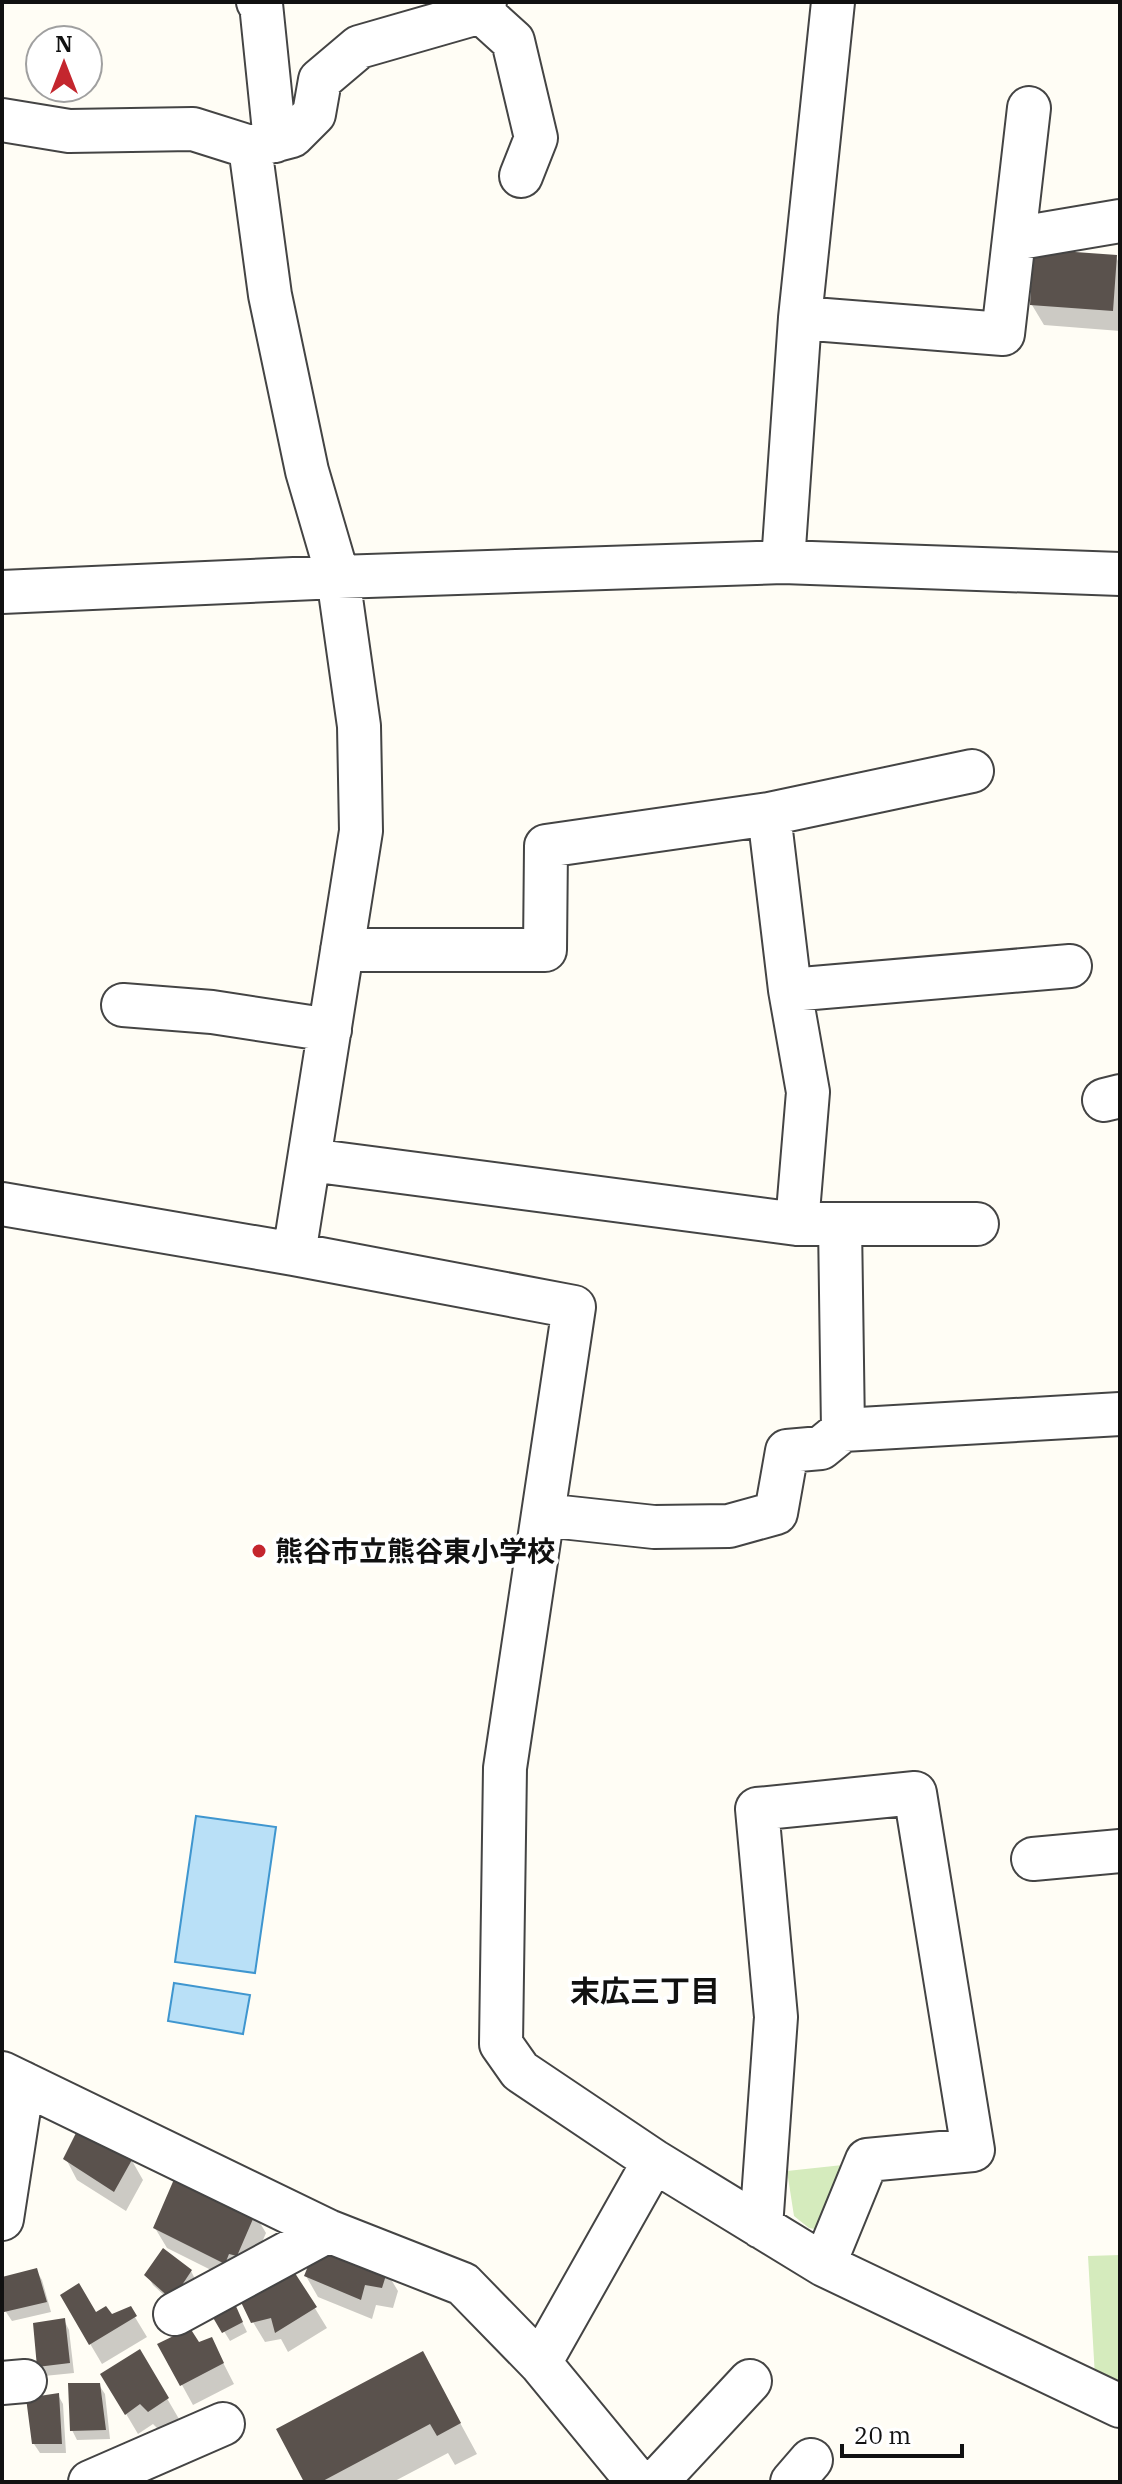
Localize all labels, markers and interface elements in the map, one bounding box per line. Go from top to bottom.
north arrow [24,24,104,104]
text: N [55,29,73,58]
place label: 熊谷市立熊谷東小学校 [275,1532,555,1569]
marker: 熊谷市立熊谷東小学校 [250,1542,268,1560]
district label: 末広三丁目 [570,1971,720,2010]
scale bar [842,2408,962,2458]
text: 20 m [854,2419,911,2451]

